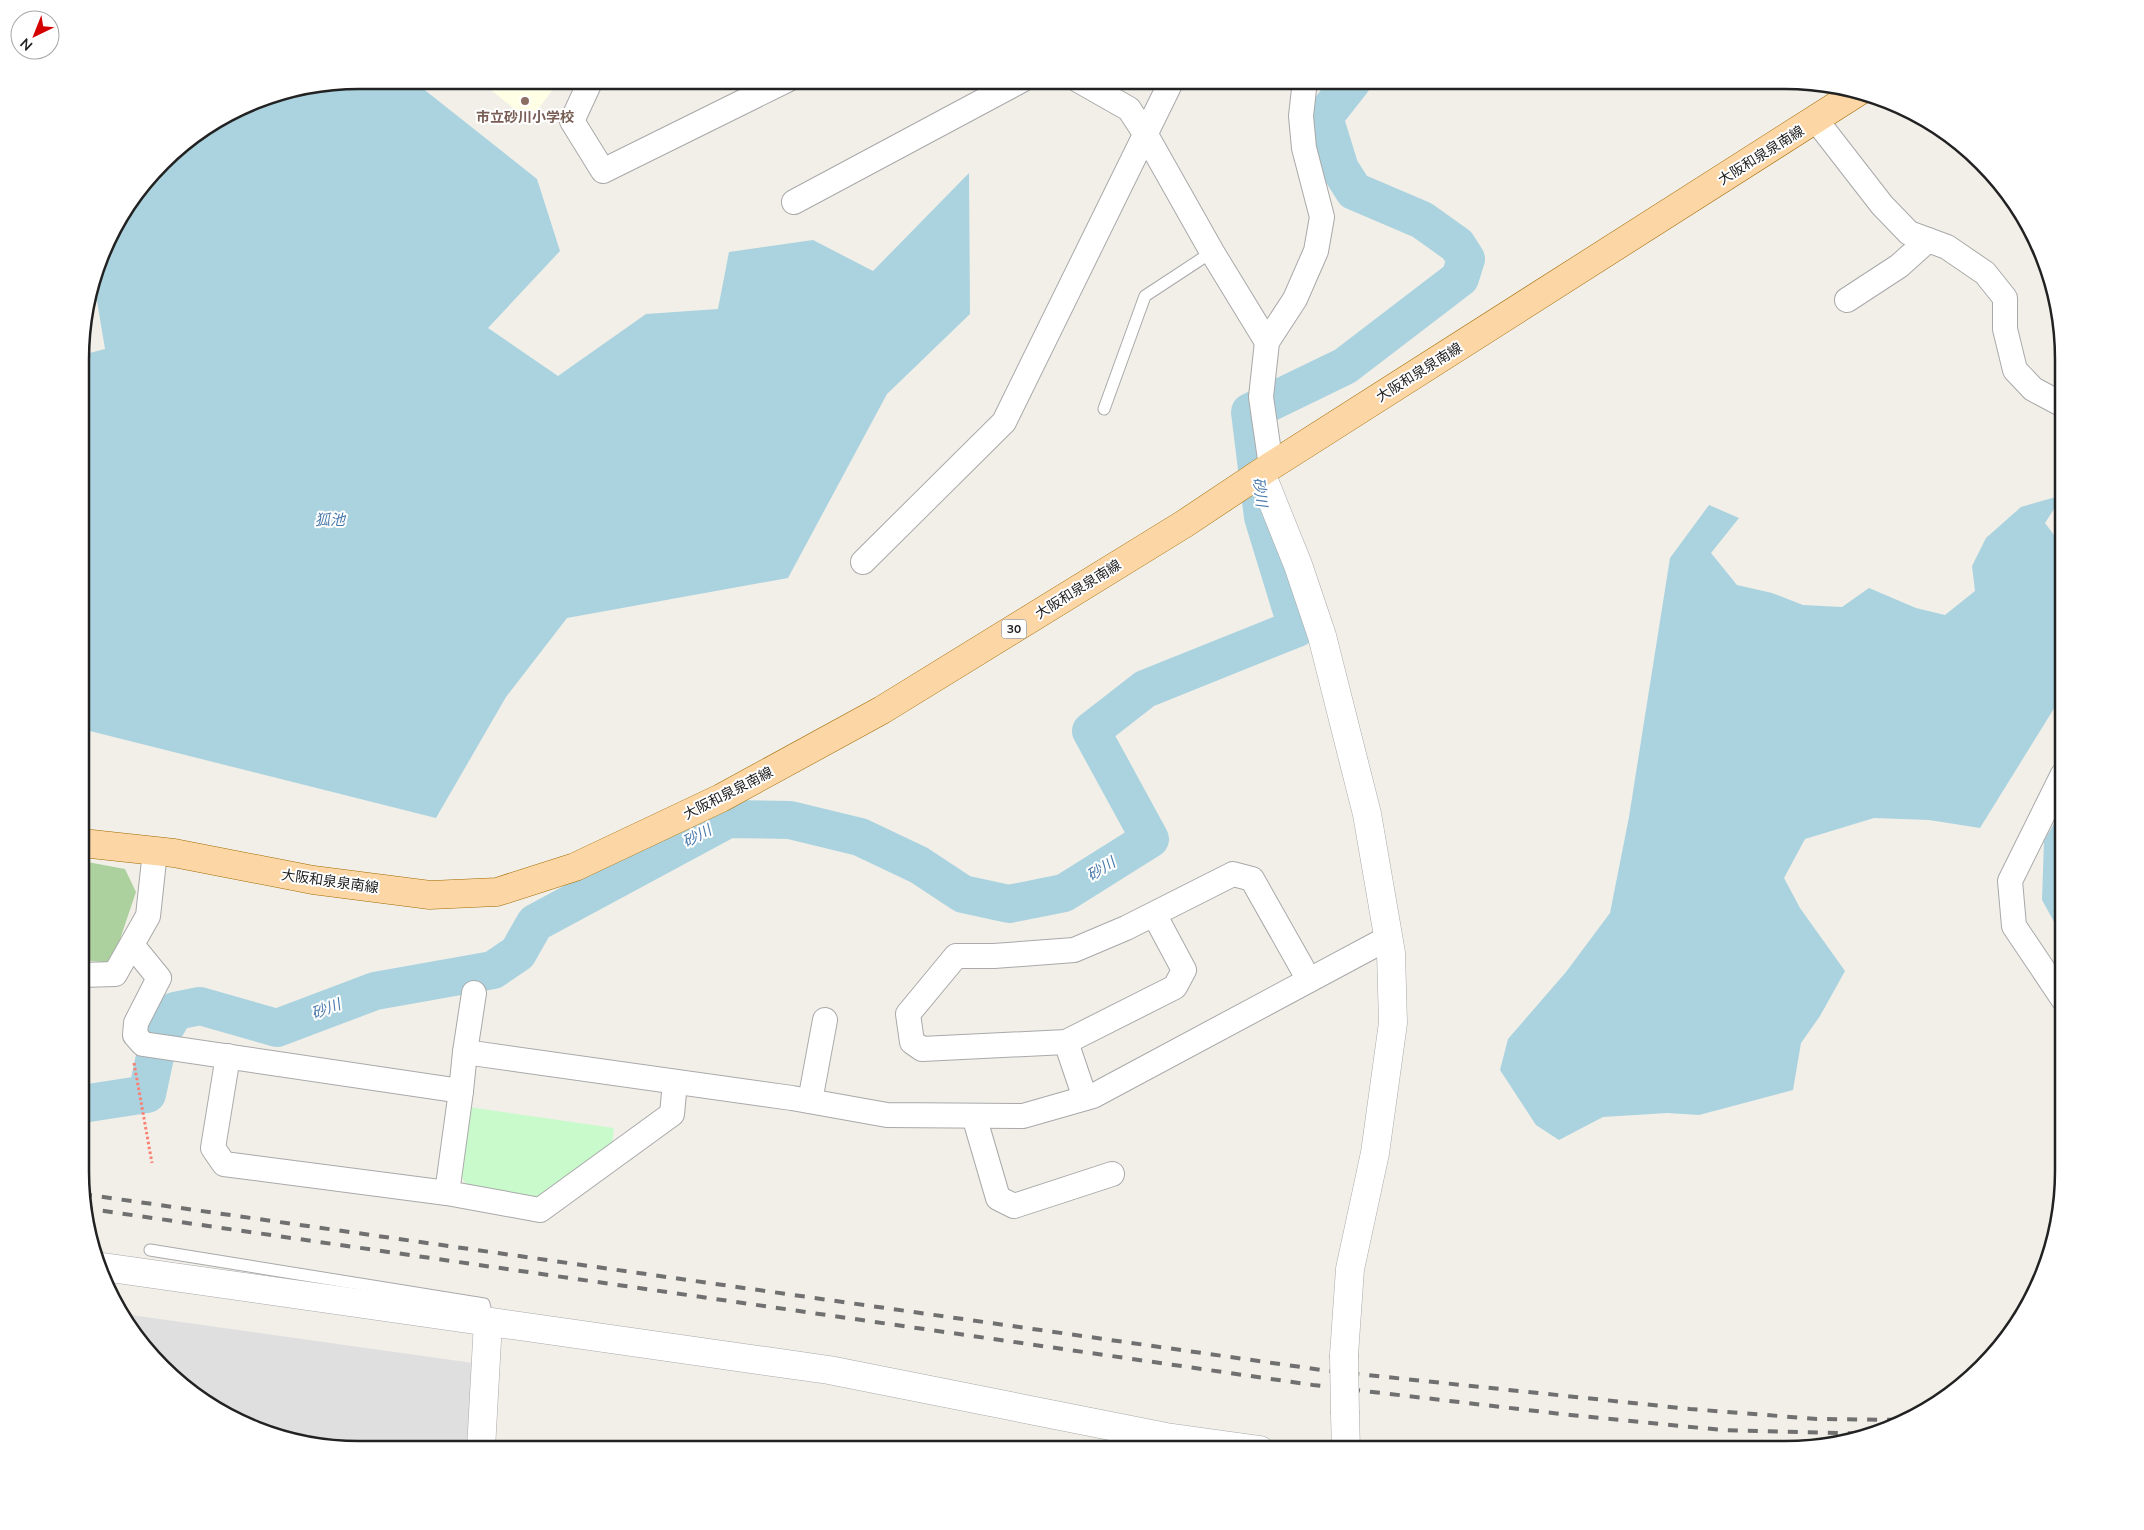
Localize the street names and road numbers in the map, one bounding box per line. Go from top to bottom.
street label: 大阪和泉泉南線 [1715,121,1807,189]
street label: 大阪和泉泉南線 [1373,338,1465,406]
street label: 大阪和泉泉南線 [1032,555,1124,623]
road number: 30 [1002,620,1026,638]
street label: 大阪和泉泉南線 [680,763,776,823]
street label: 大阪和泉泉南線 [280,865,380,897]

